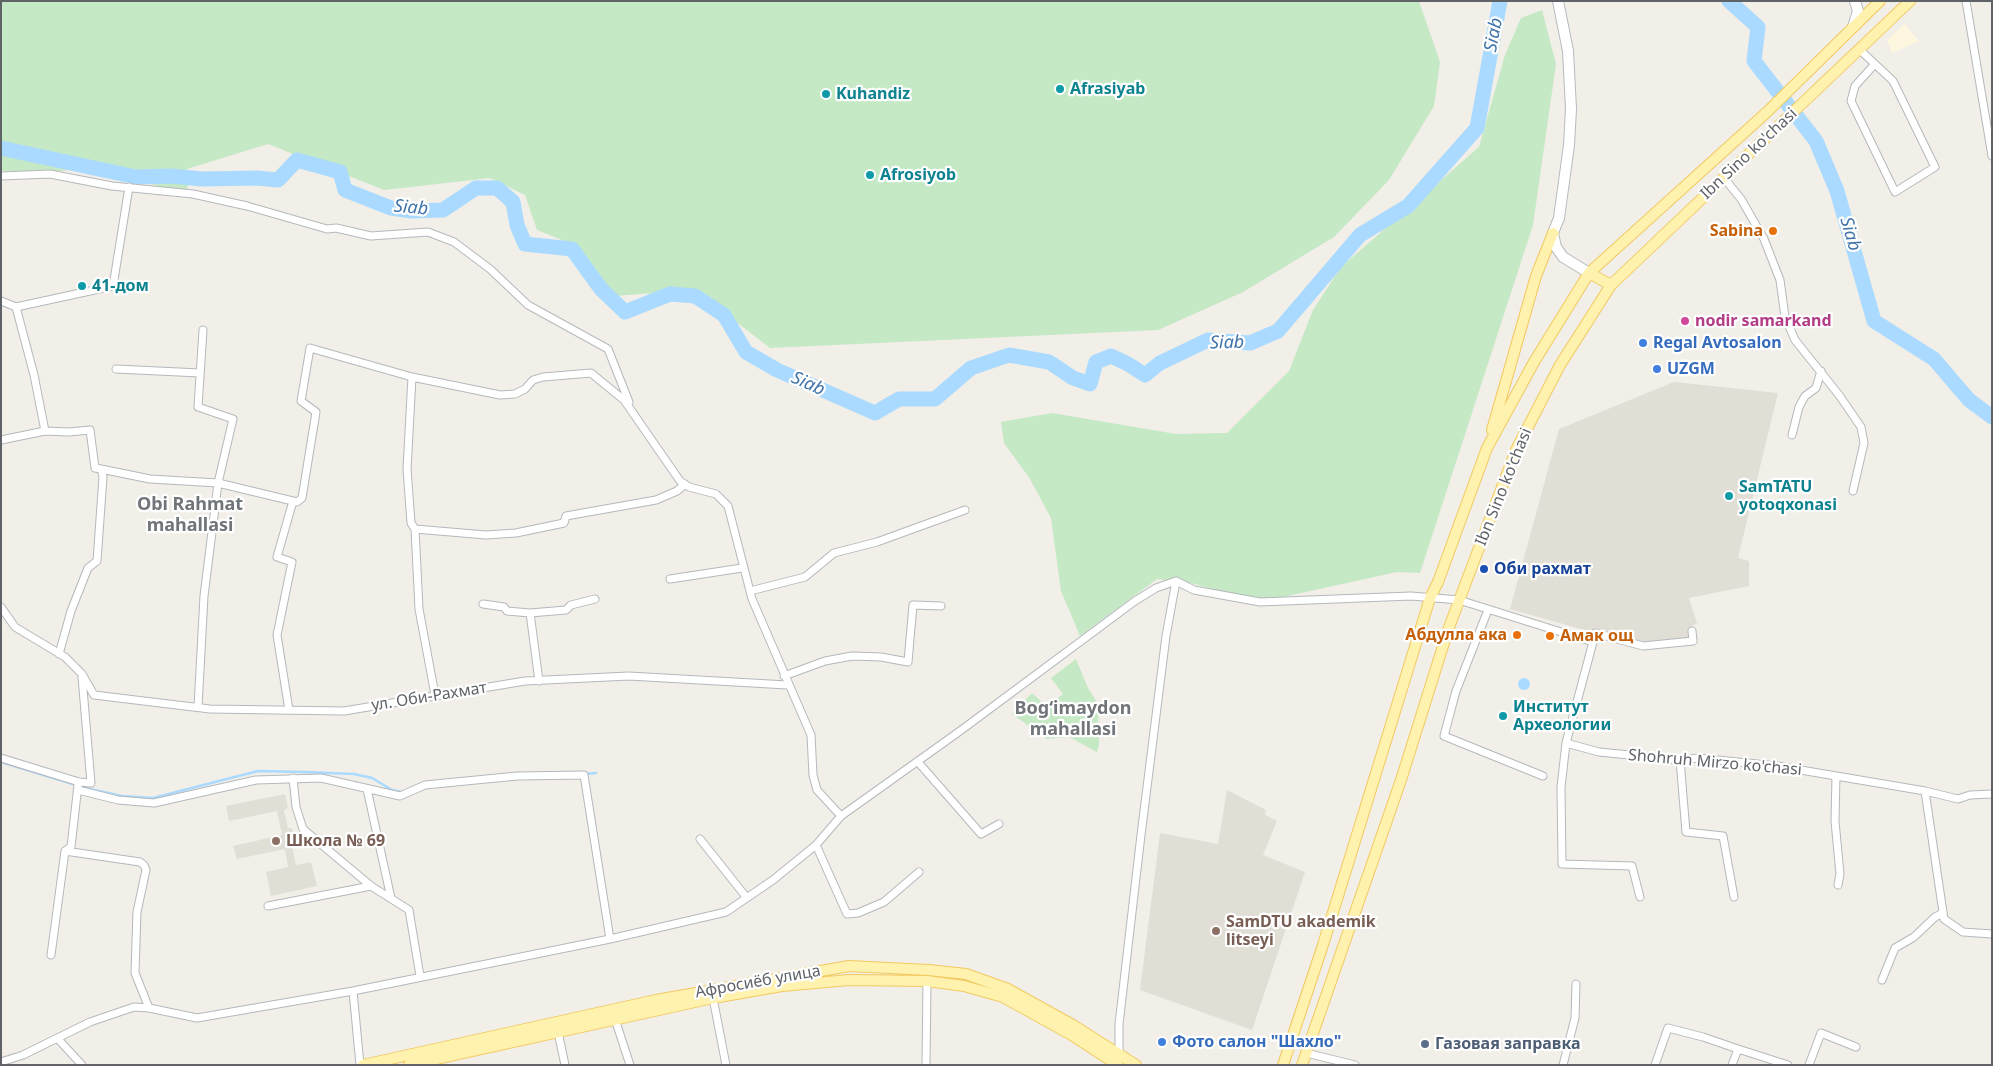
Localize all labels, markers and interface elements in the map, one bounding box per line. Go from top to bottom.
water label: Siab [1480,16,1508,54]
place label: Afrasiyab [1070,79,1145,99]
marker: Afrasiyab [1054,83,1066,95]
place label: Kuhandiz [836,84,910,104]
marker: Kuhandiz [820,88,832,100]
street label: Ibn Sino ko'chasi [1697,104,1801,204]
place label: Afrosiyob [880,165,956,185]
marker: Afrosiyob [864,169,876,181]
water label: Siab [393,196,429,220]
water label: Siab [1835,214,1865,254]
place label: Sabina [1710,221,1763,241]
marker: Sabina [1767,225,1779,237]
place label: 41-дом [92,276,149,296]
marker: 41-дом [76,280,88,292]
place label: nodir samarkand [1695,311,1832,331]
marker: nodir samarkand [1679,315,1691,327]
water label: Siab [1210,332,1244,354]
place label: Regal Avtosalon [1653,333,1782,353]
marker: Regal Avtosalon [1637,337,1649,349]
place label: UZGM [1667,359,1715,379]
marker: UZGM [1651,363,1663,375]
water label: Siab [788,367,828,401]
street label: Ibn Sino ko'chasi [1472,425,1536,549]
place label: SamTATU yotoqxonasi [1739,477,1837,515]
marker: SamTATU yotoqxonasi [1723,490,1735,502]
district label: Obi Rahmat mahallasi [137,494,243,536]
place label: Оби рахмат [1494,559,1591,579]
marker: Оби рахмат [1478,563,1490,575]
place label: Абдулла ака [1405,625,1507,645]
place label: Амак ощ [1560,626,1633,646]
marker: Абдулла ака [1511,629,1523,641]
marker: Амак ощ [1544,630,1556,642]
street label: ул. Оби-Рахмат [370,678,488,716]
place label: Институт Археологии [1513,697,1611,735]
district label: Bog‘imaydon mahallasi [1015,698,1131,741]
marker: Институт Археологии [1497,710,1509,722]
street label: Shohruh Mirzo ko'chasi [1627,746,1803,780]
place label: Школа № 69 [286,831,385,851]
marker: Школа № 69 [270,835,282,847]
place label: SamDTU akademik litseyi [1226,912,1376,950]
marker: SamDTU akademik litseyi [1210,925,1222,937]
street label: Афросиёб улица [694,962,822,1002]
place label: Фото салон "Шахло" [1172,1032,1341,1052]
place label: Газовая заправка [1435,1034,1580,1054]
marker: Фото салон "Шахло" [1156,1036,1168,1048]
marker: Газовая заправка [1419,1038,1431,1050]

